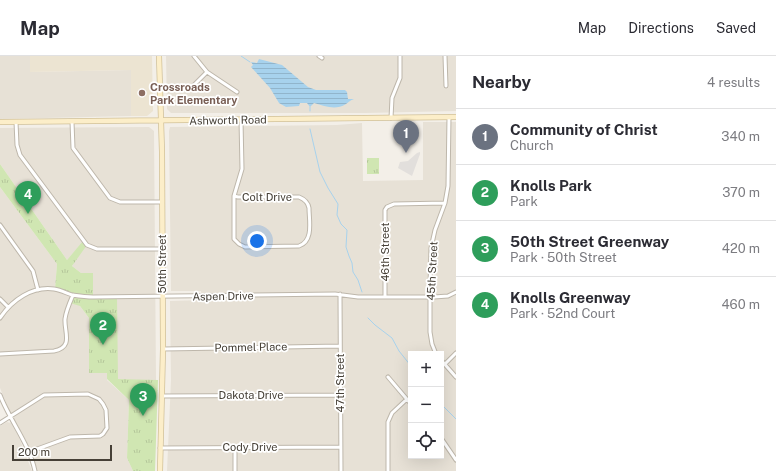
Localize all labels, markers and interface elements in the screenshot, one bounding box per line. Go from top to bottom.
text: Map [20,17,60,39]
text: Map [578,20,606,36]
text: Directions [628,20,694,36]
text: Saved [716,20,756,36]
text: Nearby [472,72,531,92]
text: 4 results [707,75,760,90]
place label: Crossroads Park Elementary [150,81,238,106]
marker: Crossroads Park Elementary [137,88,147,98]
street label: Ashworth Road [189,113,267,127]
pin: 1 [393,120,419,153]
text: Community of Christ [510,121,658,138]
text: 1 [482,129,488,144]
text: 340 m [721,129,760,144]
text: Church [510,138,554,153]
text: Knolls Park [510,177,592,194]
pin: 4 [15,181,41,214]
text: 2 [481,185,489,200]
text: 370 m [722,185,760,200]
street label: Colt Drive [242,191,292,203]
text: Park [510,194,538,209]
street label: 46th Street [379,222,391,282]
your location [247,231,267,251]
text: 50th Street Greenway [510,233,669,250]
street label: 50th Street [156,234,168,294]
street label: 45th Street [424,241,440,301]
text: 3 [481,241,489,256]
text: 420 m [722,241,760,256]
text: Park · 50th Street [510,250,617,265]
street label: Aspen Drive [192,289,254,303]
text: Knolls Greenway [510,289,631,306]
text: 4 [481,297,489,312]
text: 460 m [721,297,760,312]
text: Park · 52nd Court [510,306,615,321]
pin: 2 [90,312,116,345]
street label: Pommel Place [214,340,288,354]
map controls [408,351,444,459]
button: + [408,351,444,387]
street label: 47th Street [334,354,346,412]
pin: 3 [130,383,156,416]
button: − [408,387,444,423]
street label: Dakota Drive [219,389,283,401]
button: locate [408,423,444,459]
street label: Cody Drive [222,441,278,453]
scale bar [12,443,112,462]
text: 200 m [18,446,50,458]

